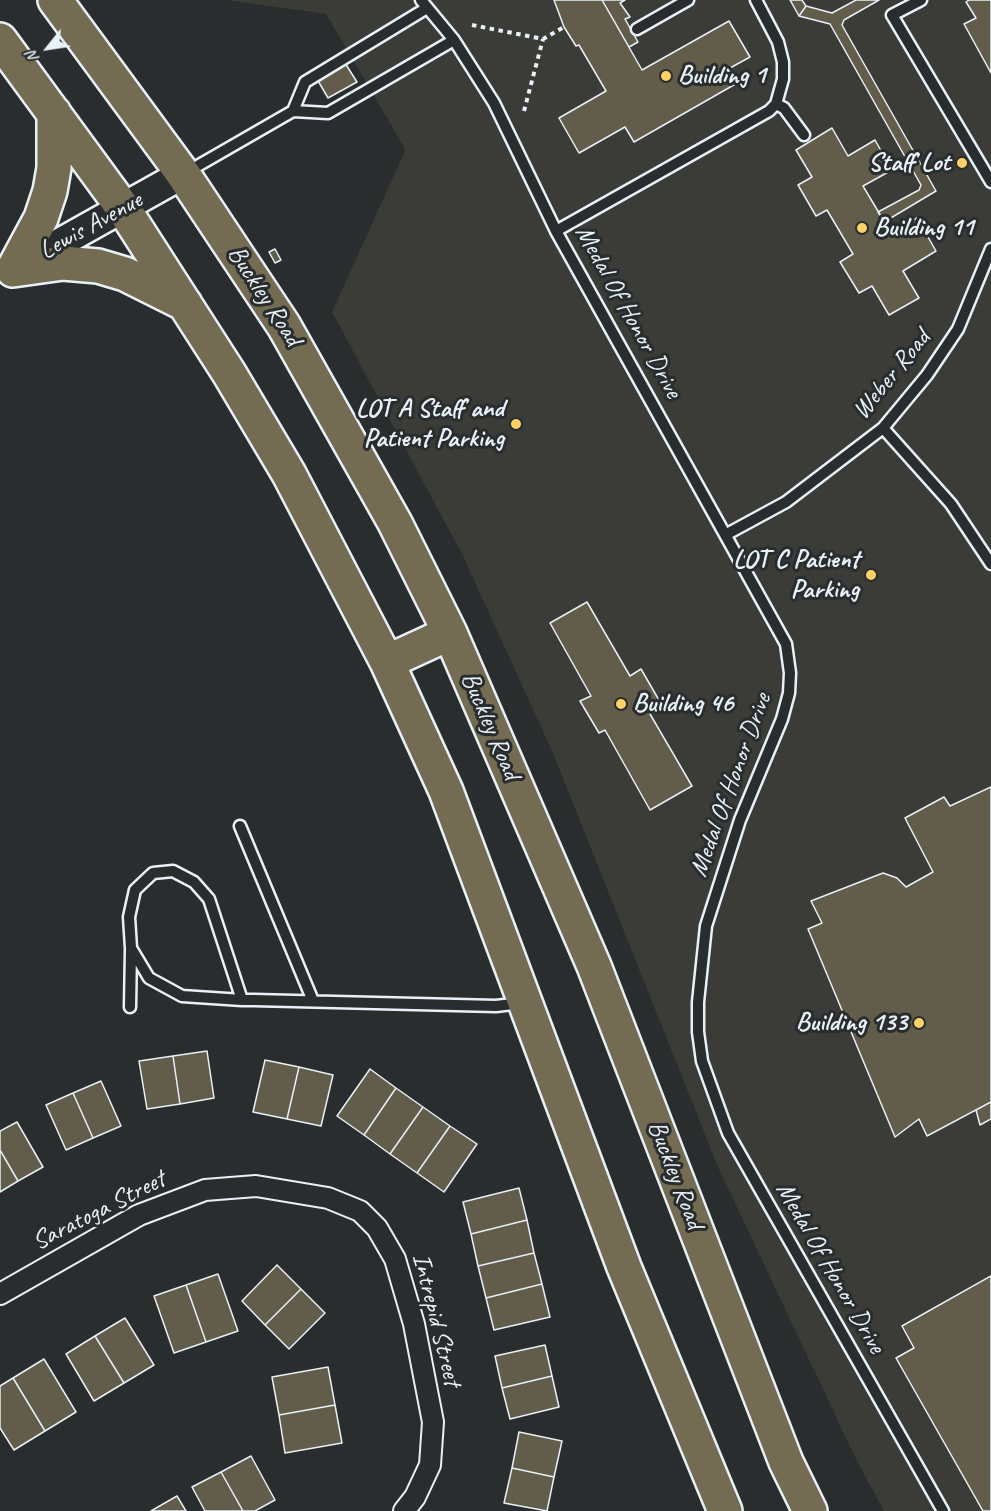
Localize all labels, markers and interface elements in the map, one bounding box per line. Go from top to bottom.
north arrow [18,18,78,78]
text: N [21,48,44,66]
place label: Building 1 [678,60,766,92]
marker: Building 1 [659,69,673,83]
place label: Staff Lot [868,147,950,179]
marker: Staff Lot [955,156,969,170]
street label: Lewis Avenue [34,185,148,267]
place label: Building 11 [874,212,974,244]
street label: Medal Of Honor Drive [568,220,688,404]
marker: Building 11 [855,221,869,235]
street label: Buckley Road [220,240,308,352]
street label: Weber Road [846,324,938,426]
place label: LOT A Staff and Patient Parking [356,393,504,454]
marker: LOT A Staff and Patient Parking [509,417,523,431]
place label: LOT C Patient Parking [733,544,859,606]
marker: LOT C Patient Parking [864,568,878,582]
street label: Buckley Road [453,668,527,784]
place label: Building 46 [633,688,733,720]
street label: Medal Of Honor Drive [683,689,779,881]
marker: Building 46 [614,697,628,711]
place label: Building 133 [796,1007,907,1039]
marker: Building 133 [912,1016,926,1030]
street label: Buckley Road [640,1116,710,1234]
street label: Saratoga Street [27,1164,171,1258]
street label: Medal Of Honor Drive [768,1177,892,1359]
street label: Intrepid Street [404,1250,468,1390]

